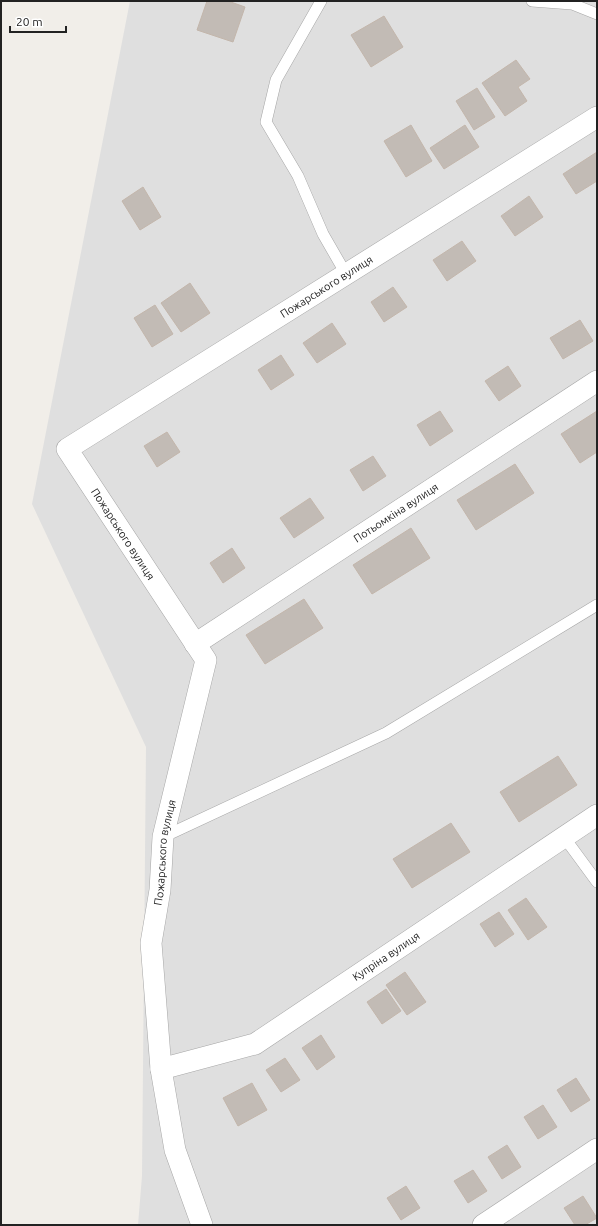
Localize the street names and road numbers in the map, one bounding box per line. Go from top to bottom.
street label: Пожарського вулиця [278,253,375,320]
street label: Потьомкіна вулиця [351,481,440,545]
street label: Пожарського вулиця [89,486,157,582]
street label: Пожарського вулиця [151,798,178,906]
street label: Купріна вулиця [350,930,422,983]

